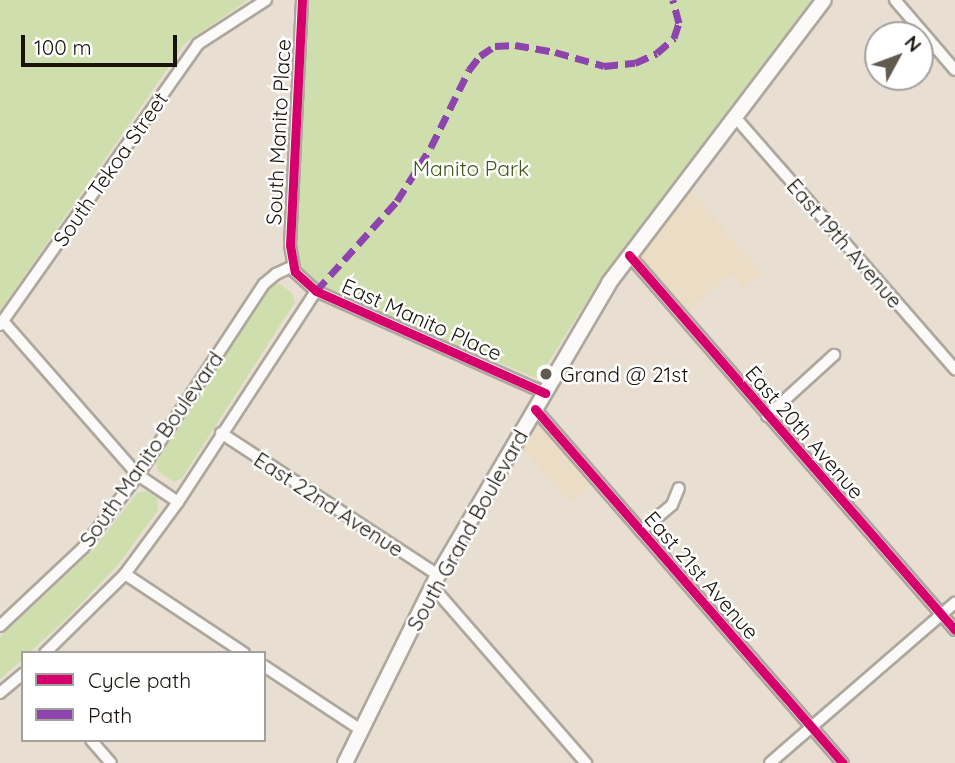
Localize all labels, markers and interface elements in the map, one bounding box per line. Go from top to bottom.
scale bar [24,21,180,65]
north arrow [864,21,934,91]
text: N [900,30,927,57]
text: 100 m [34,34,92,60]
street label: South Manito Place [261,38,295,226]
street label: South Tekoa Street [47,87,173,251]
park label: Manito Park [413,155,529,181]
street label: East 19th Avenue [782,173,908,313]
street label: East Manito Place [338,272,506,366]
street label: South Manito Boulevard [74,347,228,551]
street label: East 20th Avenue [740,360,870,504]
place label: Grand @ 21st [560,361,688,387]
marker: Grand @ 21st [538,366,554,382]
street label: South Grand Boulevard [401,425,533,635]
street label: East 22nd Avenue [250,446,408,562]
street label: East 21st Avenue [640,506,764,644]
legend [21,651,266,742]
text: Cycle path [88,667,191,693]
text: Path [88,702,132,728]

